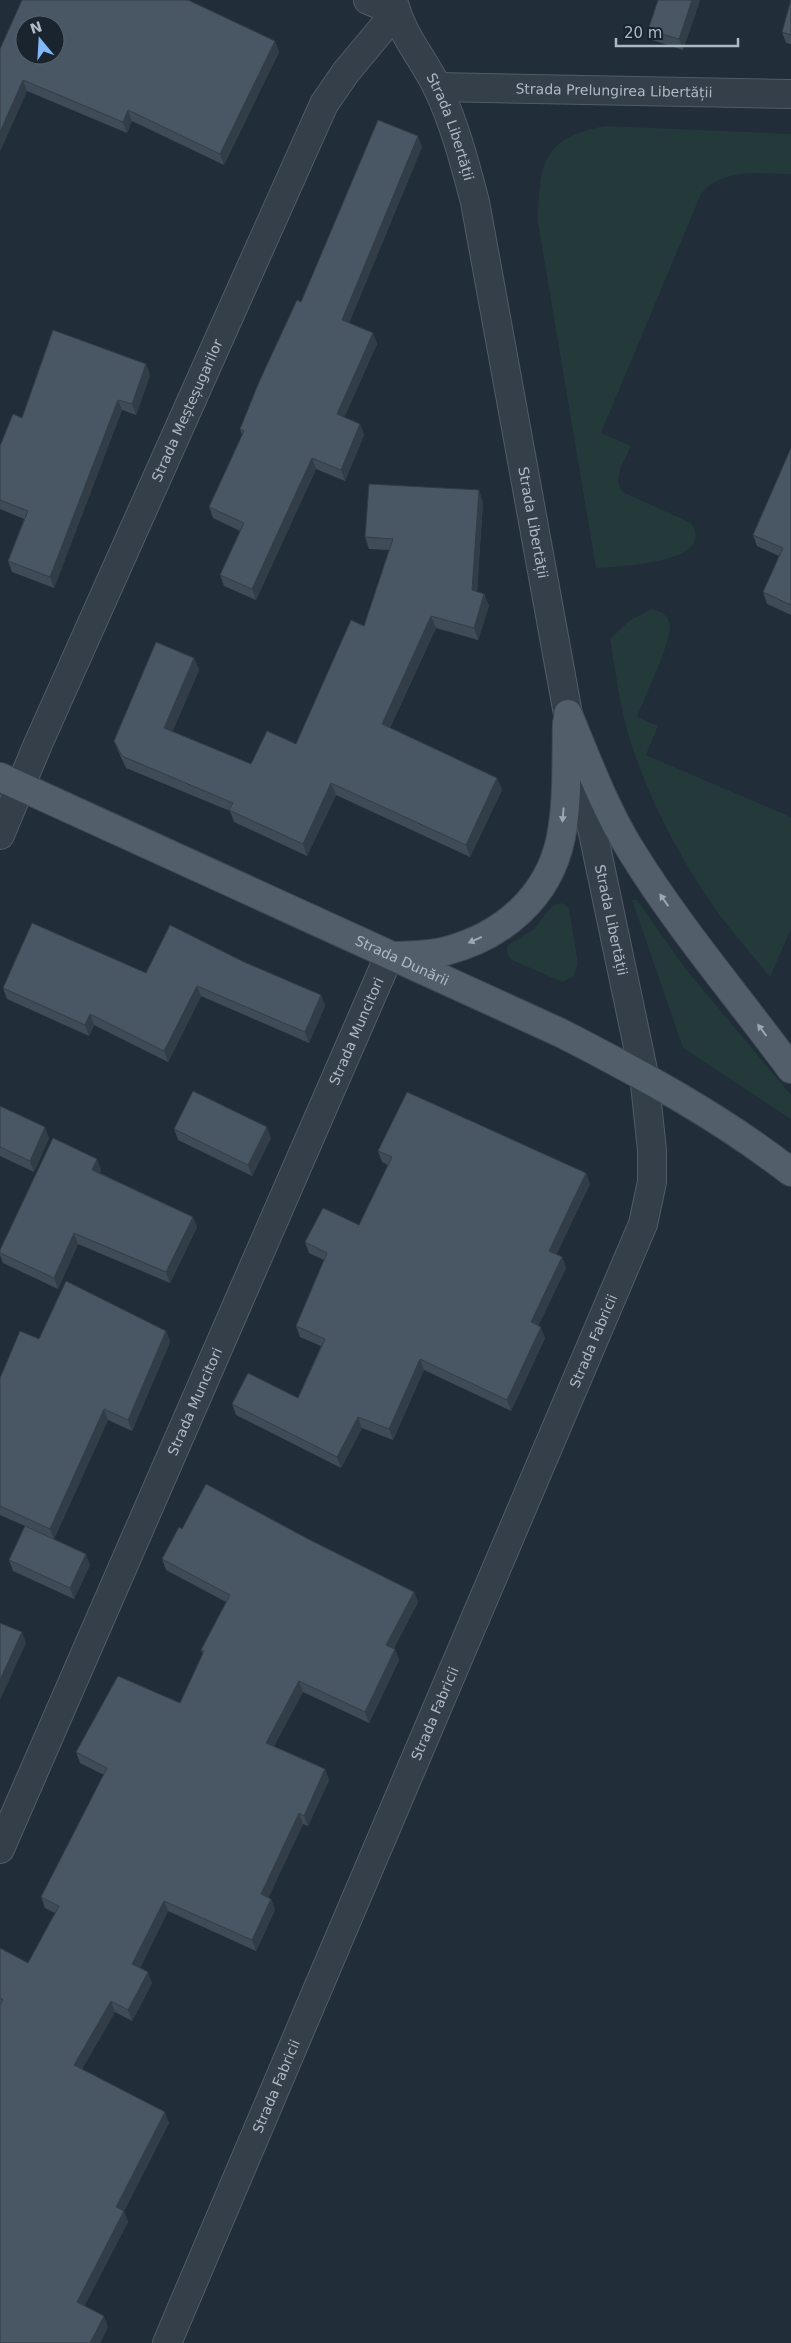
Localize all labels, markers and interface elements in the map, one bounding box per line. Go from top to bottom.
north arrow [15,15,65,65]
scale bar [616,15,738,47]
text: N [28,18,44,37]
text: 20 m [624,24,662,42]
street label: Strada Libertății [423,70,477,182]
street label: Strada Prelungirea Libertății [515,81,713,101]
street label: Strada Meșteșugarilor [148,336,226,484]
street label: Strada Libertății [515,466,551,580]
one-way arrow [559,807,567,823]
street label: Strada Libertății [592,863,631,977]
one-way arrow [659,893,669,907]
street label: Strada Dunării [353,932,452,989]
one-way arrow [468,937,482,945]
street label: Strada Muncitori [326,975,387,1088]
one-way arrow [757,1023,767,1037]
street label: Strada Fabricii [566,1292,620,1390]
street label: Strada Muncitori [164,1345,225,1458]
street label: Strada Fabricii [408,1664,462,1763]
street label: Strada Fabricii [249,2037,303,2135]

